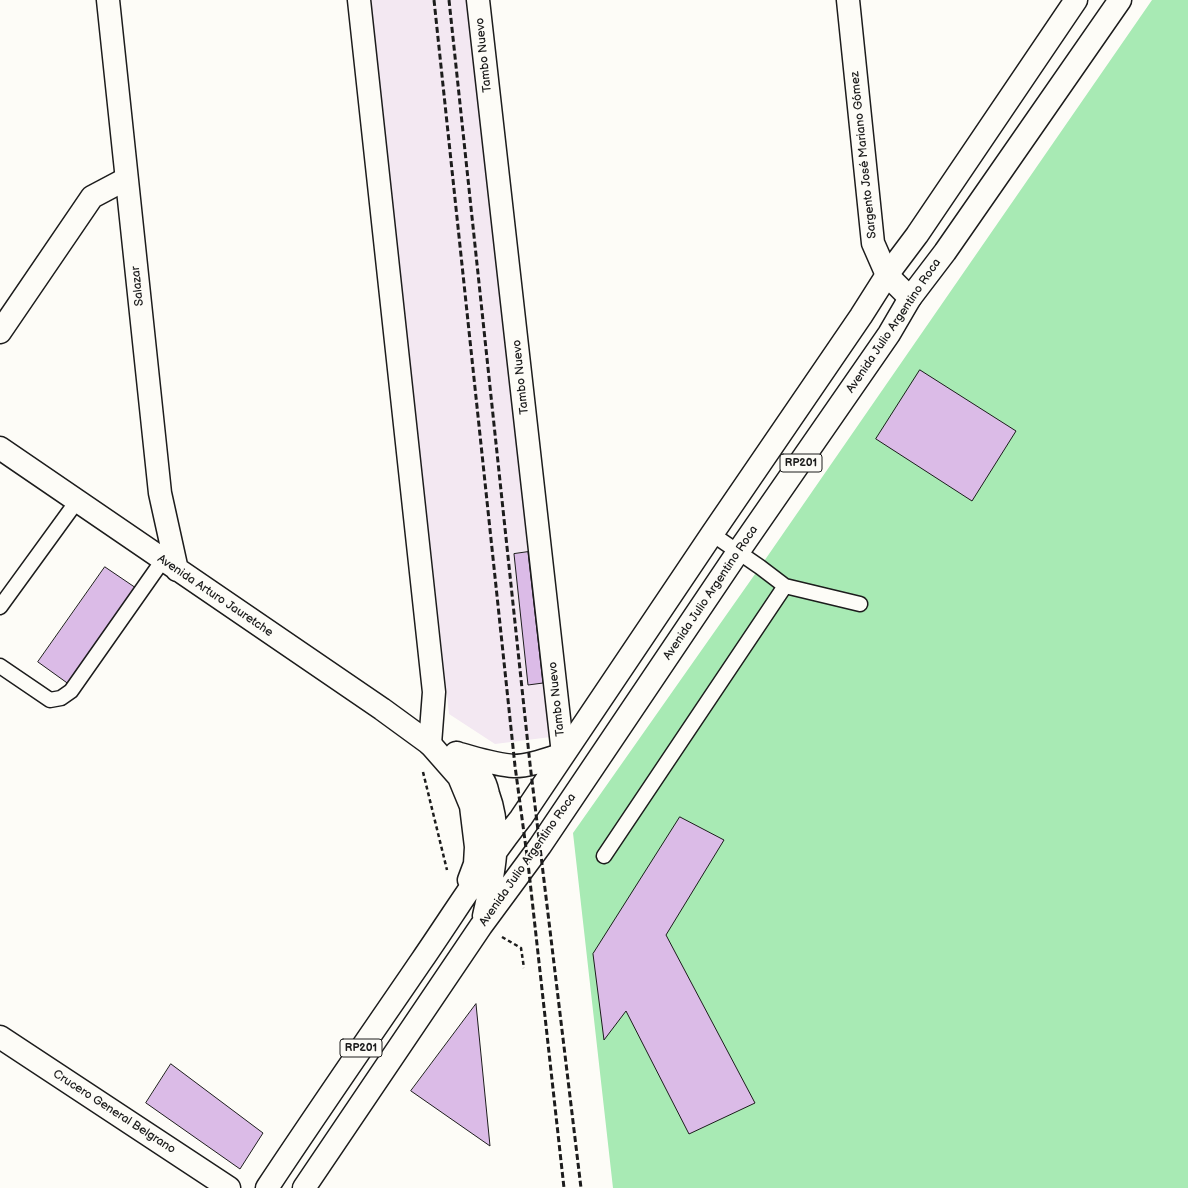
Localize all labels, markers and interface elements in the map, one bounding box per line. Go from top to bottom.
street label: Tambo Nuevo [473,17,495,93]
street label: Sargento José Mariano Gómez [848,71,880,239]
street label: Avenida Julio Argentino Roca [844,256,944,396]
street label: Salazar [129,265,147,307]
street label: Tambo Nuevo [510,339,532,415]
road number: RP201 [780,454,822,472]
street label: Avenida Julio Argentino Roca [661,523,761,663]
street label: Avenida Arturo Jauretche [154,552,276,640]
street label: Tambo Nuevo [546,661,568,737]
street label: Avenida Julio Argentino Roca [477,791,579,929]
road number: RP201 [340,1039,382,1057]
street label: Crucero General Belgrano [50,1067,178,1157]

